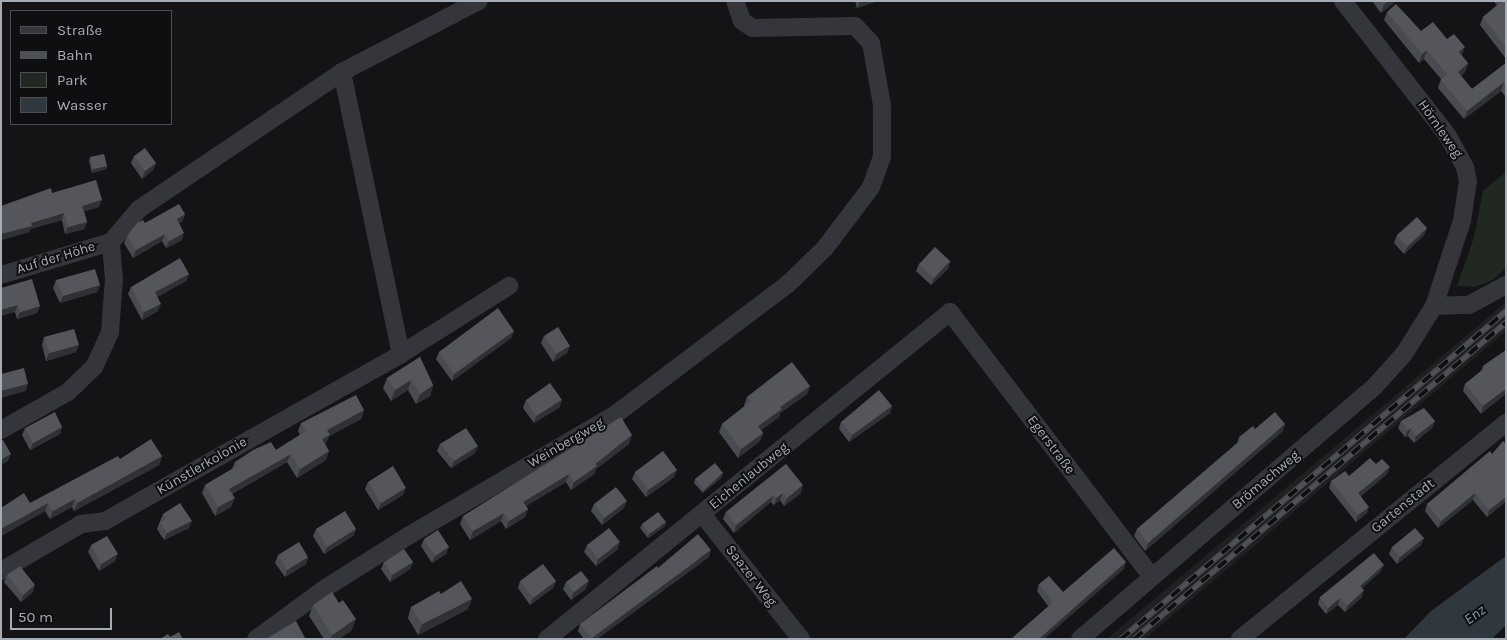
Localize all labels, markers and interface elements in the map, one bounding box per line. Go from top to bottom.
legend [10,10,172,125]
text: Straße [57,21,102,39]
text: Bahn [57,46,93,64]
text: Park [57,71,87,89]
text: Wasser [57,96,107,114]
street label: Hörnleweg [1414,97,1466,161]
street label: Auf der Höhe [15,238,97,278]
street label: Egerstraße [1023,412,1079,478]
street label: Weinbergweg [525,414,607,472]
street label: Künstlerkolonie [154,433,250,499]
street label: Eichenlaubweg [706,439,792,513]
street label: Brömachweg [1229,447,1303,513]
street label: Gartenstadt [1368,475,1438,537]
street label: Saazer Weg [722,542,780,610]
scale bar [12,598,115,630]
water label: Enz [1461,601,1489,629]
text: 50 m [18,608,53,626]

